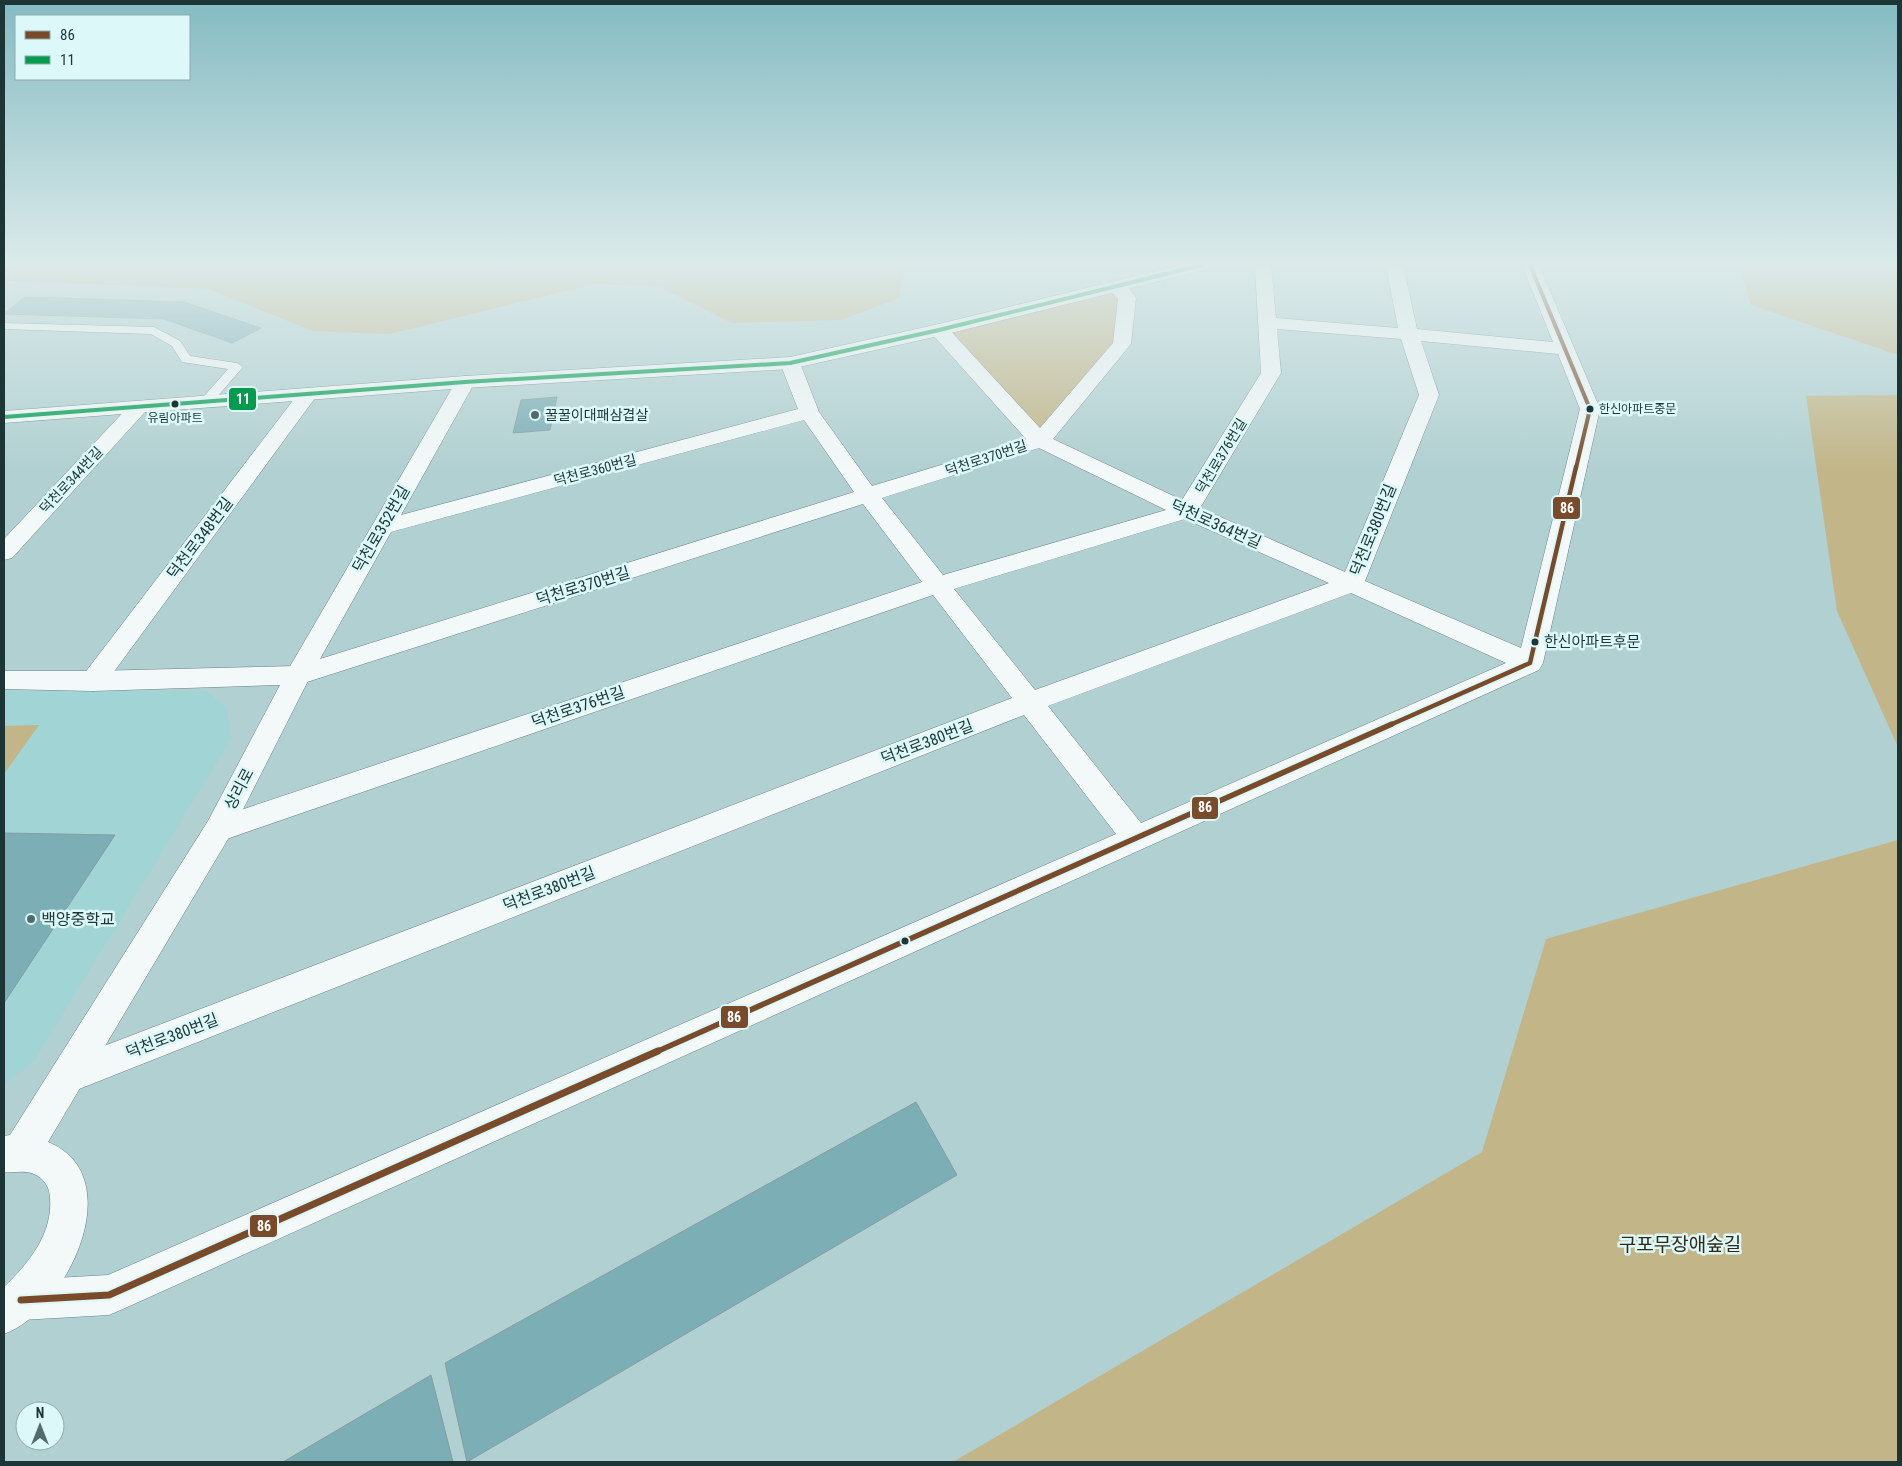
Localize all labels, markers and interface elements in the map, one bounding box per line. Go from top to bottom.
legend [15,15,190,80]
text: 86 [60,26,75,44]
text: 11 [60,51,75,69]
line badge: 11 [228,387,257,411]
text: 11 [236,391,250,407]
marker: 유림아파트 [170,399,180,409]
place label: 한신아파트중문 [1599,402,1676,416]
marker: 한신아파트중문 [1585,404,1595,414]
place label: 꿀꿀이대패삼겹살 [545,407,648,423]
marker: 꿀꿀이대패삼겹살 [529,409,541,421]
place label: 유림아파트 [147,411,203,425]
street label: 덕천로376번길 [1192,415,1250,497]
street label: 덕천로370번길 [943,437,1029,479]
street label: 덕천로344번길 [36,443,106,517]
street label: 덕천로360번길 [552,451,638,489]
street label: 덕천로380번길 [1346,481,1400,579]
street label: 덕천로352번길 [348,482,414,576]
street label: 덕천로348번길 [163,493,237,583]
street label: 덕천로364번길 [1168,496,1264,552]
line badge: 86 [1552,496,1581,520]
text: 86 [1560,500,1574,516]
street label: 덕천로370번길 [534,563,632,609]
place label: 한신아파트후문 [1544,633,1641,651]
marker: 한신아파트후문 [1530,637,1540,647]
street label: 덕천로376번길 [529,682,627,732]
street label: 덕천로380번길 [878,716,976,768]
street label: 상리로 [220,765,258,813]
line badge: 86 [1191,796,1219,820]
text: 86 [1198,799,1212,815]
street label: 덕천로380번길 [500,863,598,915]
place label: 백양중학교 [41,910,115,929]
marker: 백양중학교 [25,913,37,925]
unlabelled marker [900,936,910,946]
line badge: 86 [720,1005,749,1029]
text: 86 [727,1009,741,1025]
street label: 덕천로380번길 [123,1010,221,1062]
line badge: 86 [249,1214,278,1238]
text: 86 [257,1218,271,1234]
park label: 구포무장애숲길 [1619,1233,1741,1256]
north arrow [15,1401,65,1451]
text: N [36,1405,44,1421]

